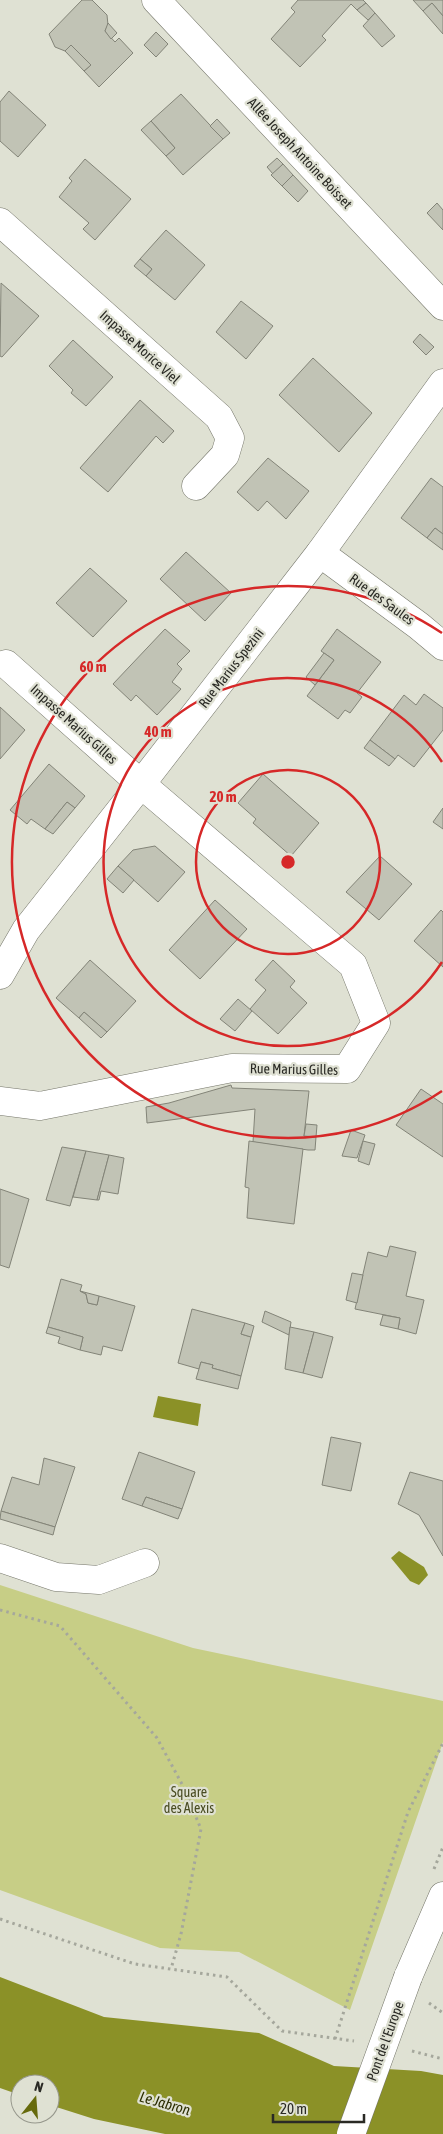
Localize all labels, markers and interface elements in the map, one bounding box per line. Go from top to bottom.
street label: Allée Joseph Antoine Boisset [245,94,355,212]
street label: Impasse Morice Viel [97,307,183,387]
street label: Rue des Saules [347,570,417,628]
street label: Rue Marius Spezini [195,625,267,711]
text: 60 m [80,658,107,675]
street label: Impasse Marius Gilles [27,681,121,767]
text: 40 m [144,723,172,740]
text: 20 m [210,788,237,805]
centre of rings [279,853,297,871]
street label: Rue Marius Gilles [250,1060,338,1078]
park label: Square des Alexis [164,1784,214,1816]
street label: Pont de l'Europe [363,1999,407,2083]
north arrow [10,2074,60,2124]
text: N [33,2078,45,2095]
water label: Le Jabron [138,2088,192,2118]
scale bar [273,2092,364,2124]
text: 20 m [280,2100,307,2117]

